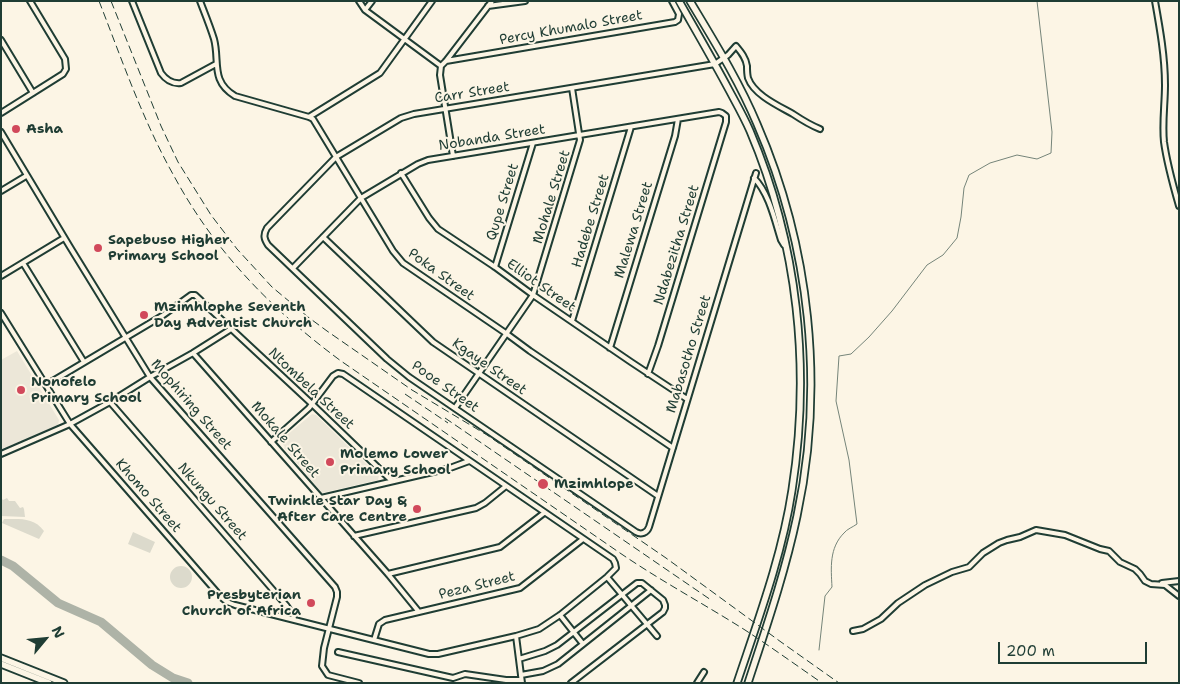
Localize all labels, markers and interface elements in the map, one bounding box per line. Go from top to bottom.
street label: Percy Khumalo Street [498,7,644,49]
street label: Carr Street [433,79,511,107]
place label: Asha [26,121,63,137]
street label: Nobanda Street [437,121,547,155]
marker: Asha [10,123,22,135]
street label: Mohale Street [530,148,574,246]
street label: Qupe Street [483,161,523,243]
street label: Hadebe Street [569,172,613,270]
street label: Malewa Street [611,180,657,280]
street label: Ndabezitha Street [651,183,703,307]
place label: Sapebuso Higher Primary School [108,232,230,264]
marker: Sapebuso Higher Primary School [92,242,104,254]
street label: Poka Street [404,245,478,305]
street label: Elliot Street [503,256,579,316]
street label: Mabasotho Street [663,293,715,415]
place label: Mzimhlophe Seventh Day Adventist Church [154,299,312,332]
marker: Mzimhlophe Seventh Day Adventist Church [138,309,150,321]
street label: Kgaye Street [448,335,530,399]
street label: Ntombela Street [264,345,358,433]
street label: Mophiring Street [147,356,235,454]
street label: Pooe Street [408,358,482,416]
place label: Nonofelo Primary School [31,374,142,407]
marker: Nonofelo Primary School [15,384,27,396]
street label: Mokale Street [247,398,323,482]
place label: Molemo Lower Primary School [340,446,451,478]
street label: Khomo Street [111,456,185,536]
marker: Molemo Lower Primary School [324,456,336,468]
street label: Nkungu Street [174,460,250,544]
place label: Mzimhlope [554,476,634,492]
marker: Mzimhlope [536,477,550,491]
place label: Twinkle Star Day & After Care Centre [268,493,407,526]
marker: Twinkle Star Day & After Care Centre [411,503,423,515]
street label: Peza Street [437,568,517,604]
place label: Presbyterian Church of Africa [182,587,301,620]
marker: Presbyterian Church of Africa [305,597,317,609]
north arrow [20,614,70,664]
text: N [48,623,69,641]
scale bar [1000,632,1149,664]
text: 200 m [1006,641,1055,661]

